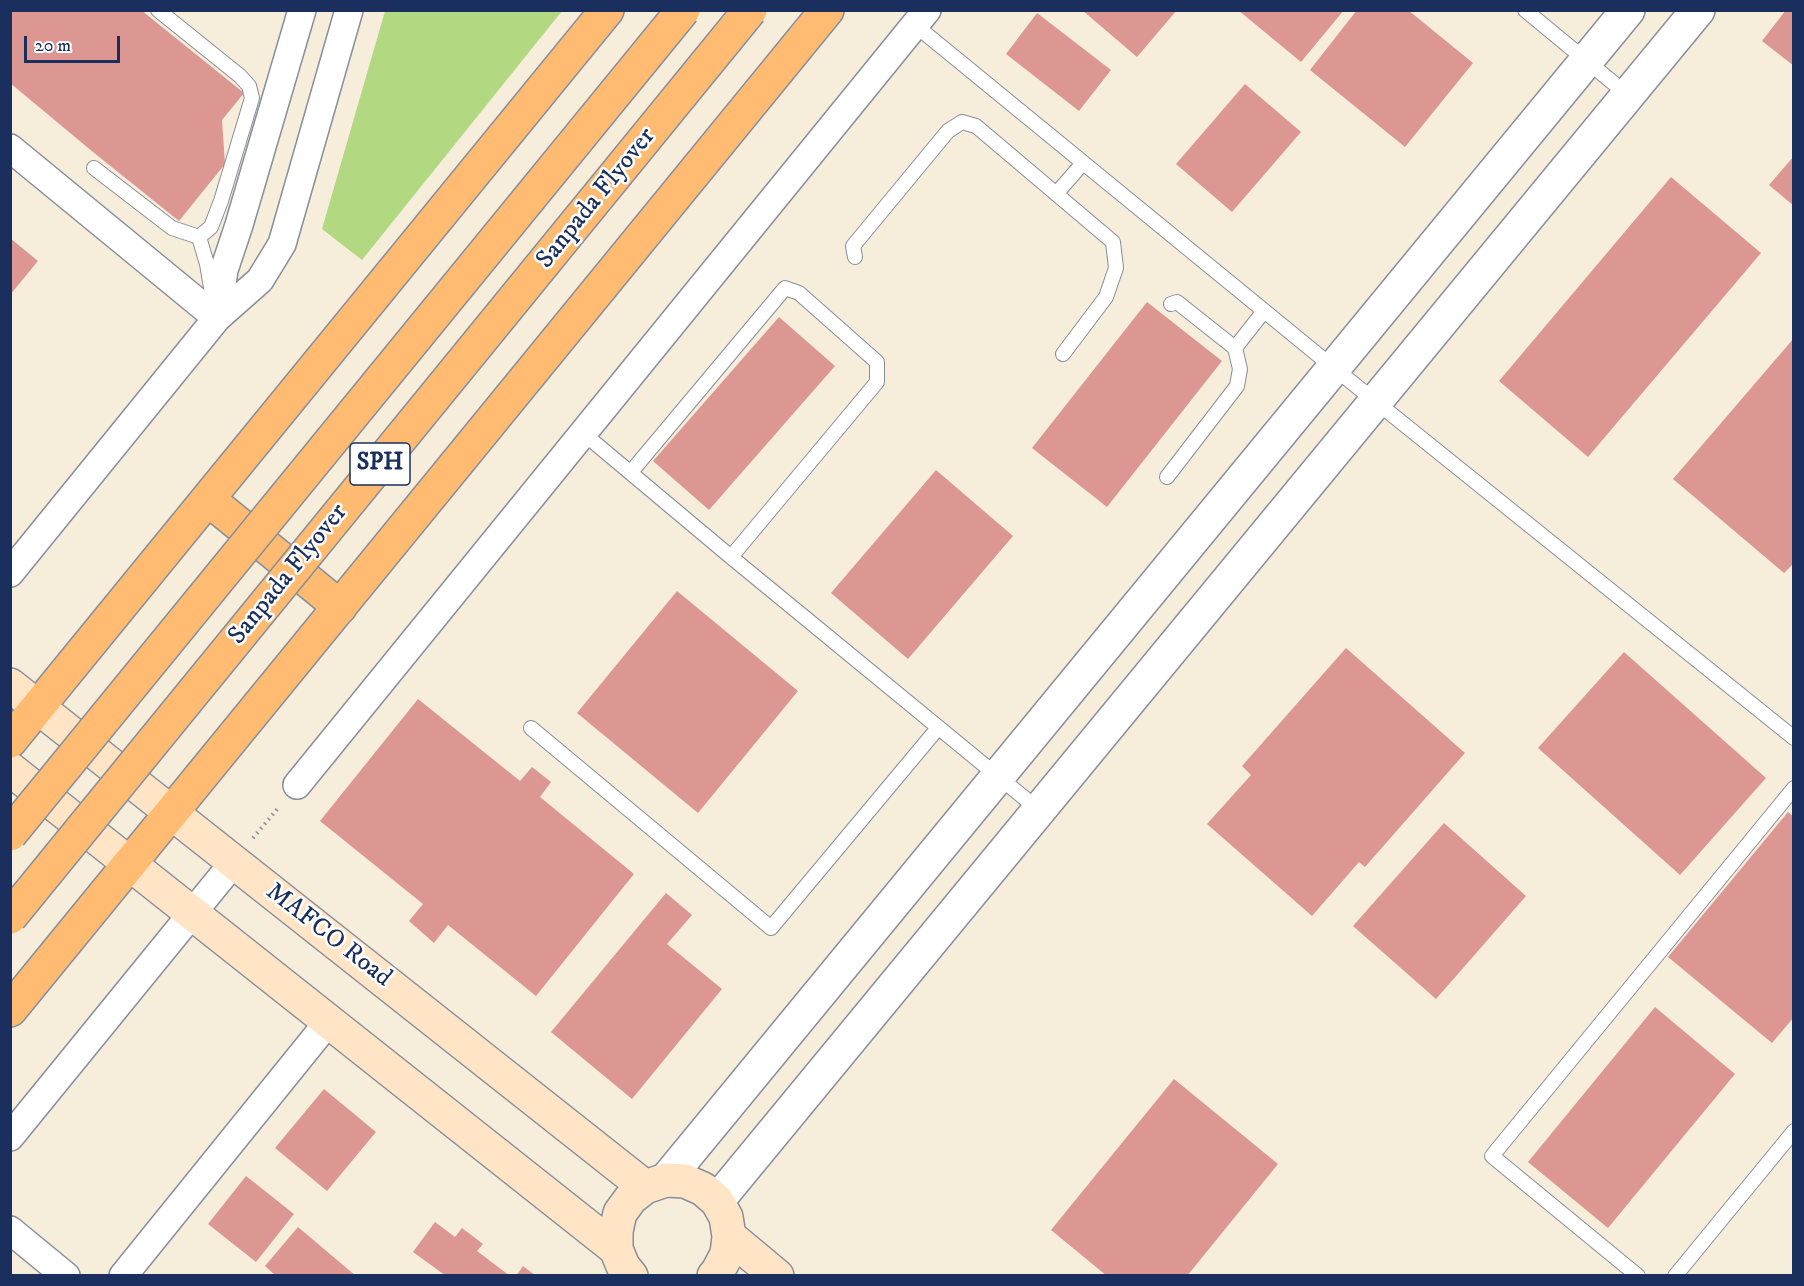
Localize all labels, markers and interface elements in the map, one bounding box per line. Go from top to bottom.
scale bar [27,24,123,62]
text: 20 m [35,35,71,57]
street label: Sanpada Flyover [531,122,663,276]
road number: SPH [350,443,410,485]
street label: Sanpada Flyover [223,498,355,652]
street label: MAFCO Road [259,877,397,995]

